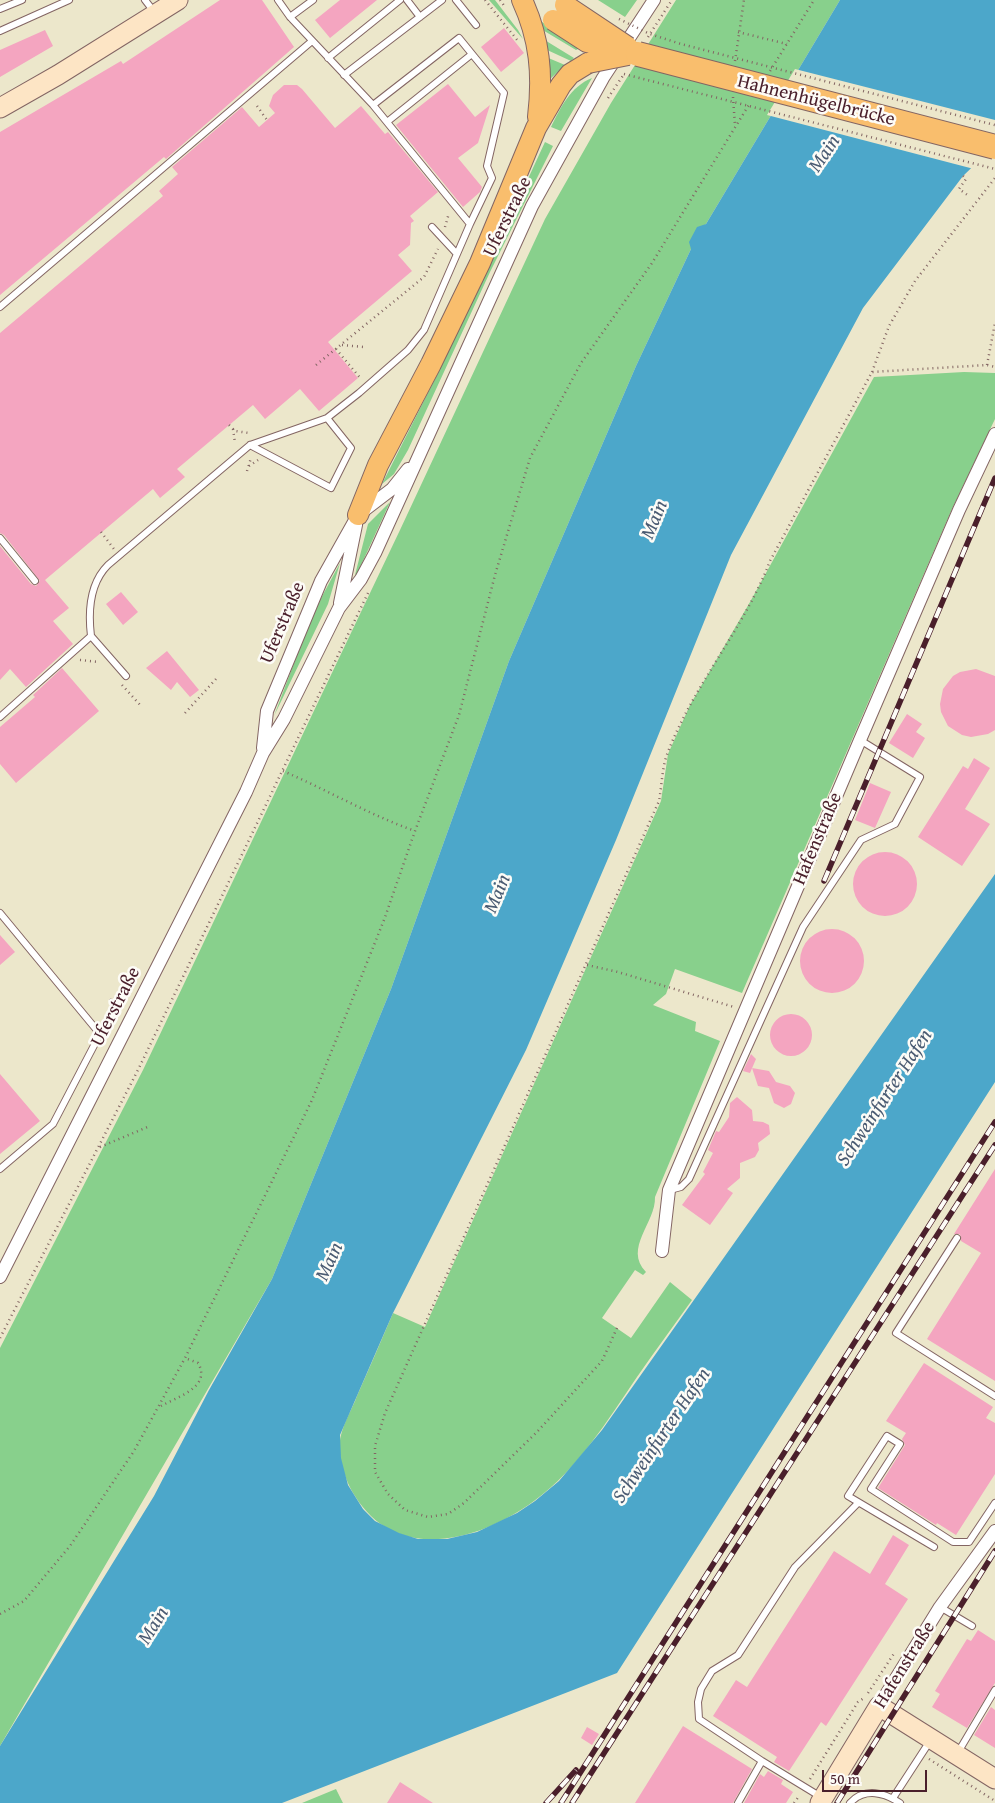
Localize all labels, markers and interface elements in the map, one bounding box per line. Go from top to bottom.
street label: Hahnenhügelbrücke [735,70,897,132]
water label: Main [804,131,846,177]
street label: Uferstraße [479,173,537,261]
water label: Main [636,497,674,543]
street label: Uferstraße [256,579,310,667]
street label: Hafenstraße [788,789,848,889]
water label: Main [479,871,517,917]
street label: Uferstraße [86,963,146,1051]
water label: Schweinfurter Hafen [832,1025,938,1171]
water label: Main [311,1239,349,1285]
water label: Schweinfurter Hafen [608,1364,716,1508]
water label: Main [133,1603,175,1649]
street label: Hafenstraße [869,1617,941,1713]
scale bar [825,1760,930,1792]
text: 50 m [830,1768,860,1789]

